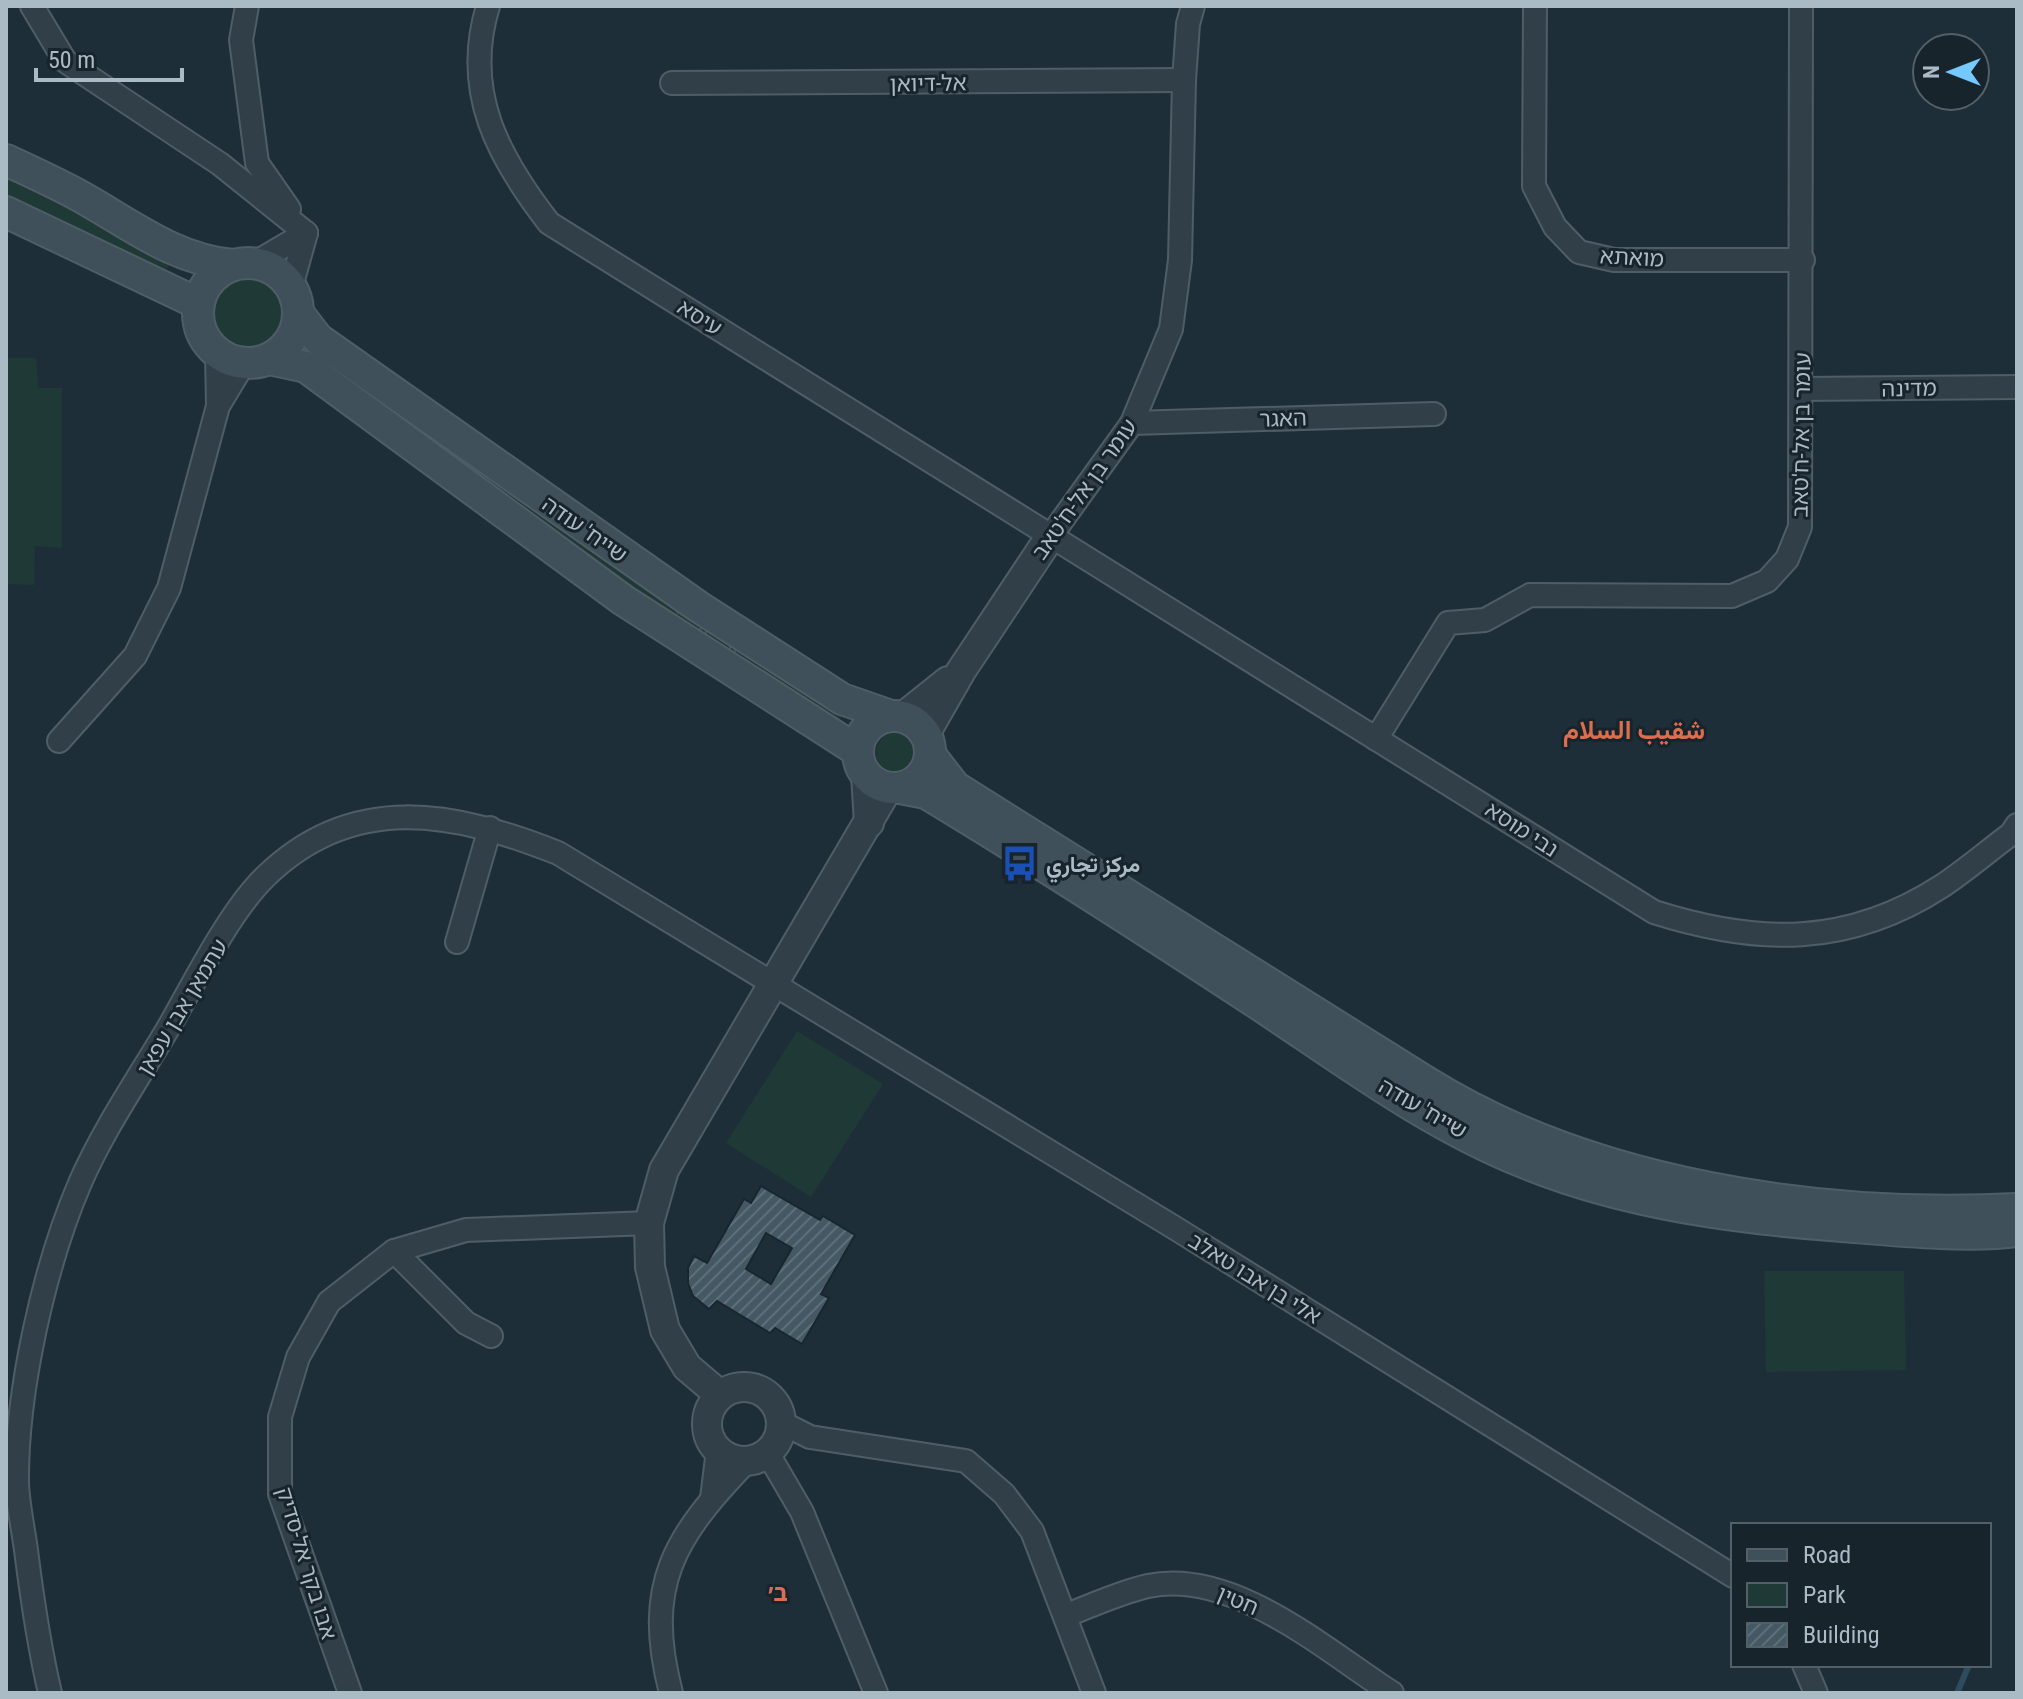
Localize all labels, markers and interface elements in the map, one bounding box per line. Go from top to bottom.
scale bar [36,32,182,82]
north arrow [1911,32,1991,112]
text: 50 m [48,46,95,74]
text: N [1919,65,1944,79]
street label: אל-דיואן [889,70,967,97]
street label: מואתא [1599,243,1665,272]
street label: עיסא [673,294,726,341]
street label: עומר בן אל-ח'טאב [1788,352,1815,518]
street label: מדינה [1881,376,1937,401]
street label: האגר [1259,405,1307,432]
street label: עומר בן אל-ח'טאב [1027,414,1142,564]
street label: שייח' עודה [538,491,632,568]
district label: شقيب السلام [1563,715,1705,747]
street label: נבי מוסא [1481,797,1563,862]
bus stop icon: مركز تجاري [1001,845,1039,883]
place label: مركز تجاري [1046,852,1140,883]
street label: עתמאן אבן עפאן [132,935,233,1080]
street label: שייח' עודה [1374,1073,1471,1144]
street label: אלי בן אבו טאלב [1184,1228,1325,1329]
street label: אבו בקר אל-סדיק [271,1484,342,1643]
legend [1731,1523,1991,1667]
text: Road [1803,1541,1851,1569]
district label: ב׳ [768,1579,788,1607]
street label: חטין [1213,1581,1262,1620]
text: Park [1803,1581,1846,1609]
text: Building [1803,1621,1880,1649]

